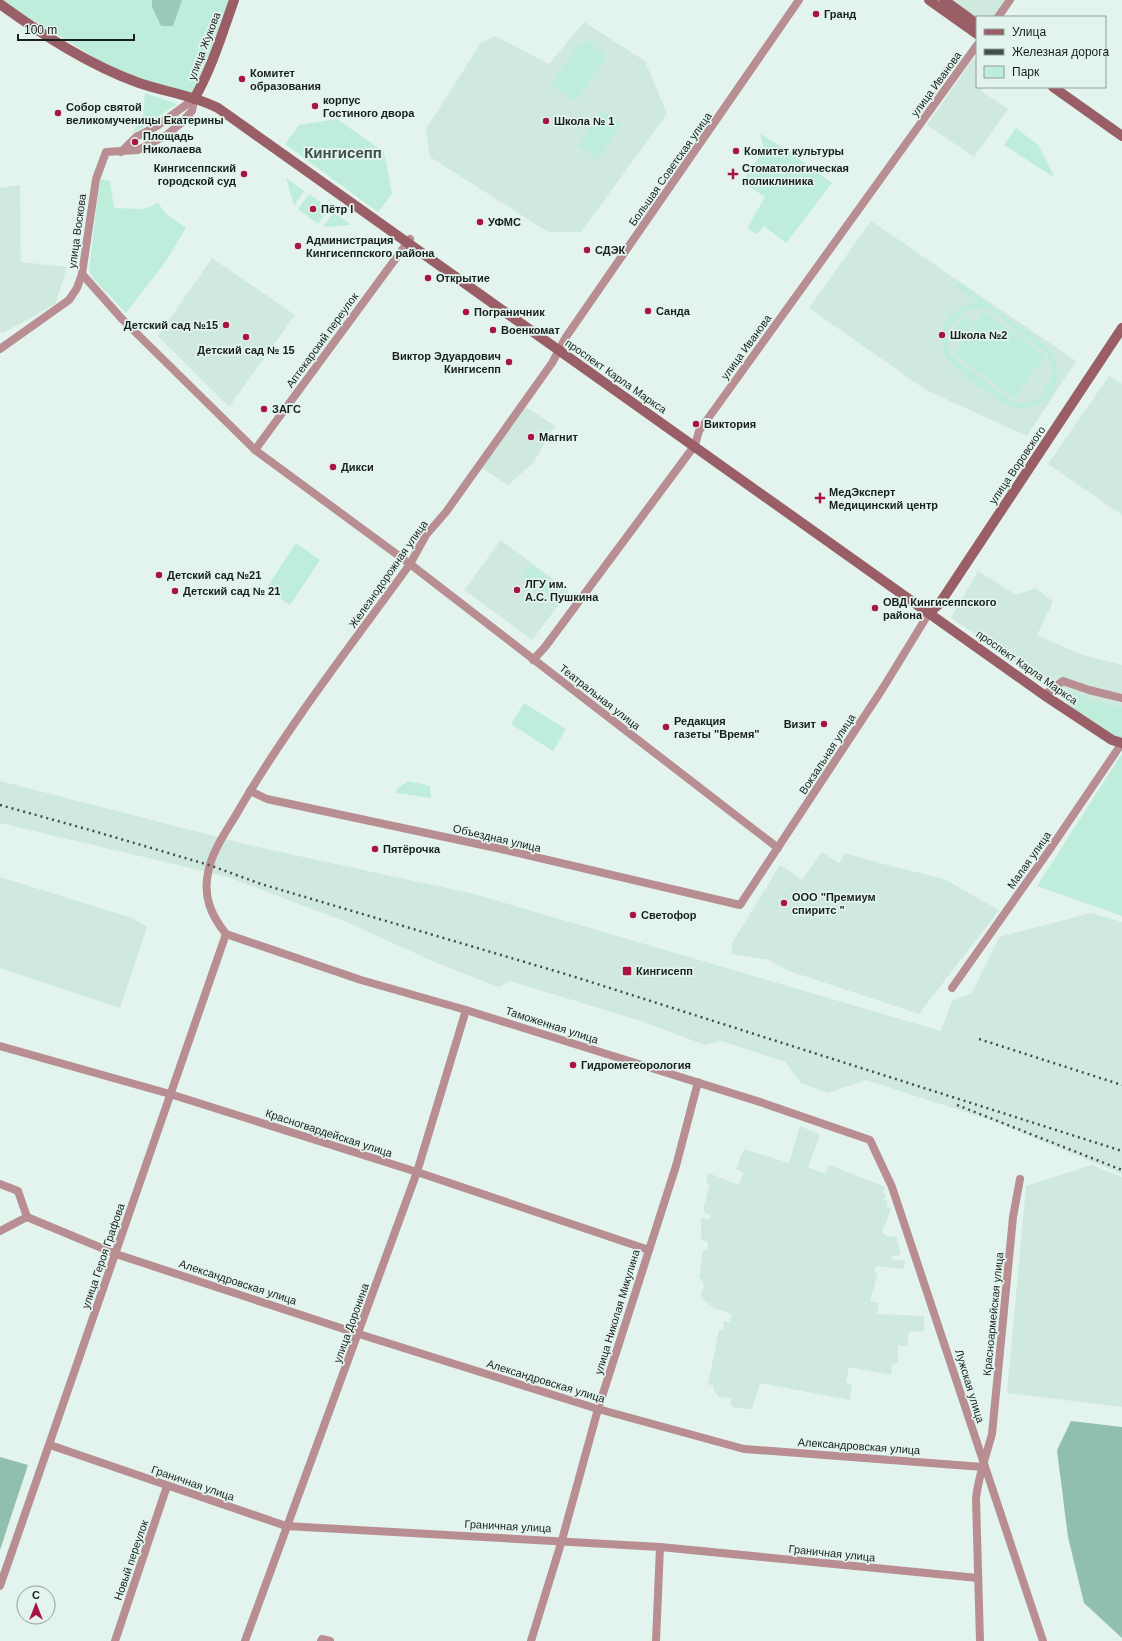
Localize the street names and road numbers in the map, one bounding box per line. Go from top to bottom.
street label: улица Жукова [186,10,223,82]
street label: улица Иванова [908,49,964,119]
street label: Большая Советская улица [626,109,714,228]
street label: улица Воскова [66,192,88,269]
street label: Аптекарский переулок [284,290,361,390]
street label: улица Иванова [718,312,774,382]
street label: проспект Карла Маркса [563,336,670,416]
street label: улица Воровского [987,424,1047,506]
street label: Железнодорожная улица [346,517,430,630]
street label: проспект Карла Маркса [974,627,1081,707]
street label: Театральная улица [557,662,643,733]
street label: Вокзальная улица [797,711,858,796]
street label: Объездная улица [452,822,543,854]
street label: Малая улица [1005,828,1054,891]
street label: Таможенная улица [504,1004,601,1046]
street label: Красногвардейская улица [264,1107,395,1159]
street label: улица Героя Графова [79,1201,127,1310]
street label: улица Николая Микулина [592,1247,642,1376]
street label: Красноармейская улица [981,1251,1006,1376]
street label: Александровская улица [178,1257,299,1307]
street label: улица Доронина [331,1281,371,1364]
street label: Лужская улица [953,1348,987,1425]
street label: Александровская улица [486,1357,607,1405]
street label: Александровская улица [797,1436,922,1456]
street label: Граничная улица [150,1463,237,1503]
street label: Новый переулок [112,1518,150,1602]
street label: Граничная улица [464,1518,553,1534]
street label: Граничная улица [788,1542,877,1564]

